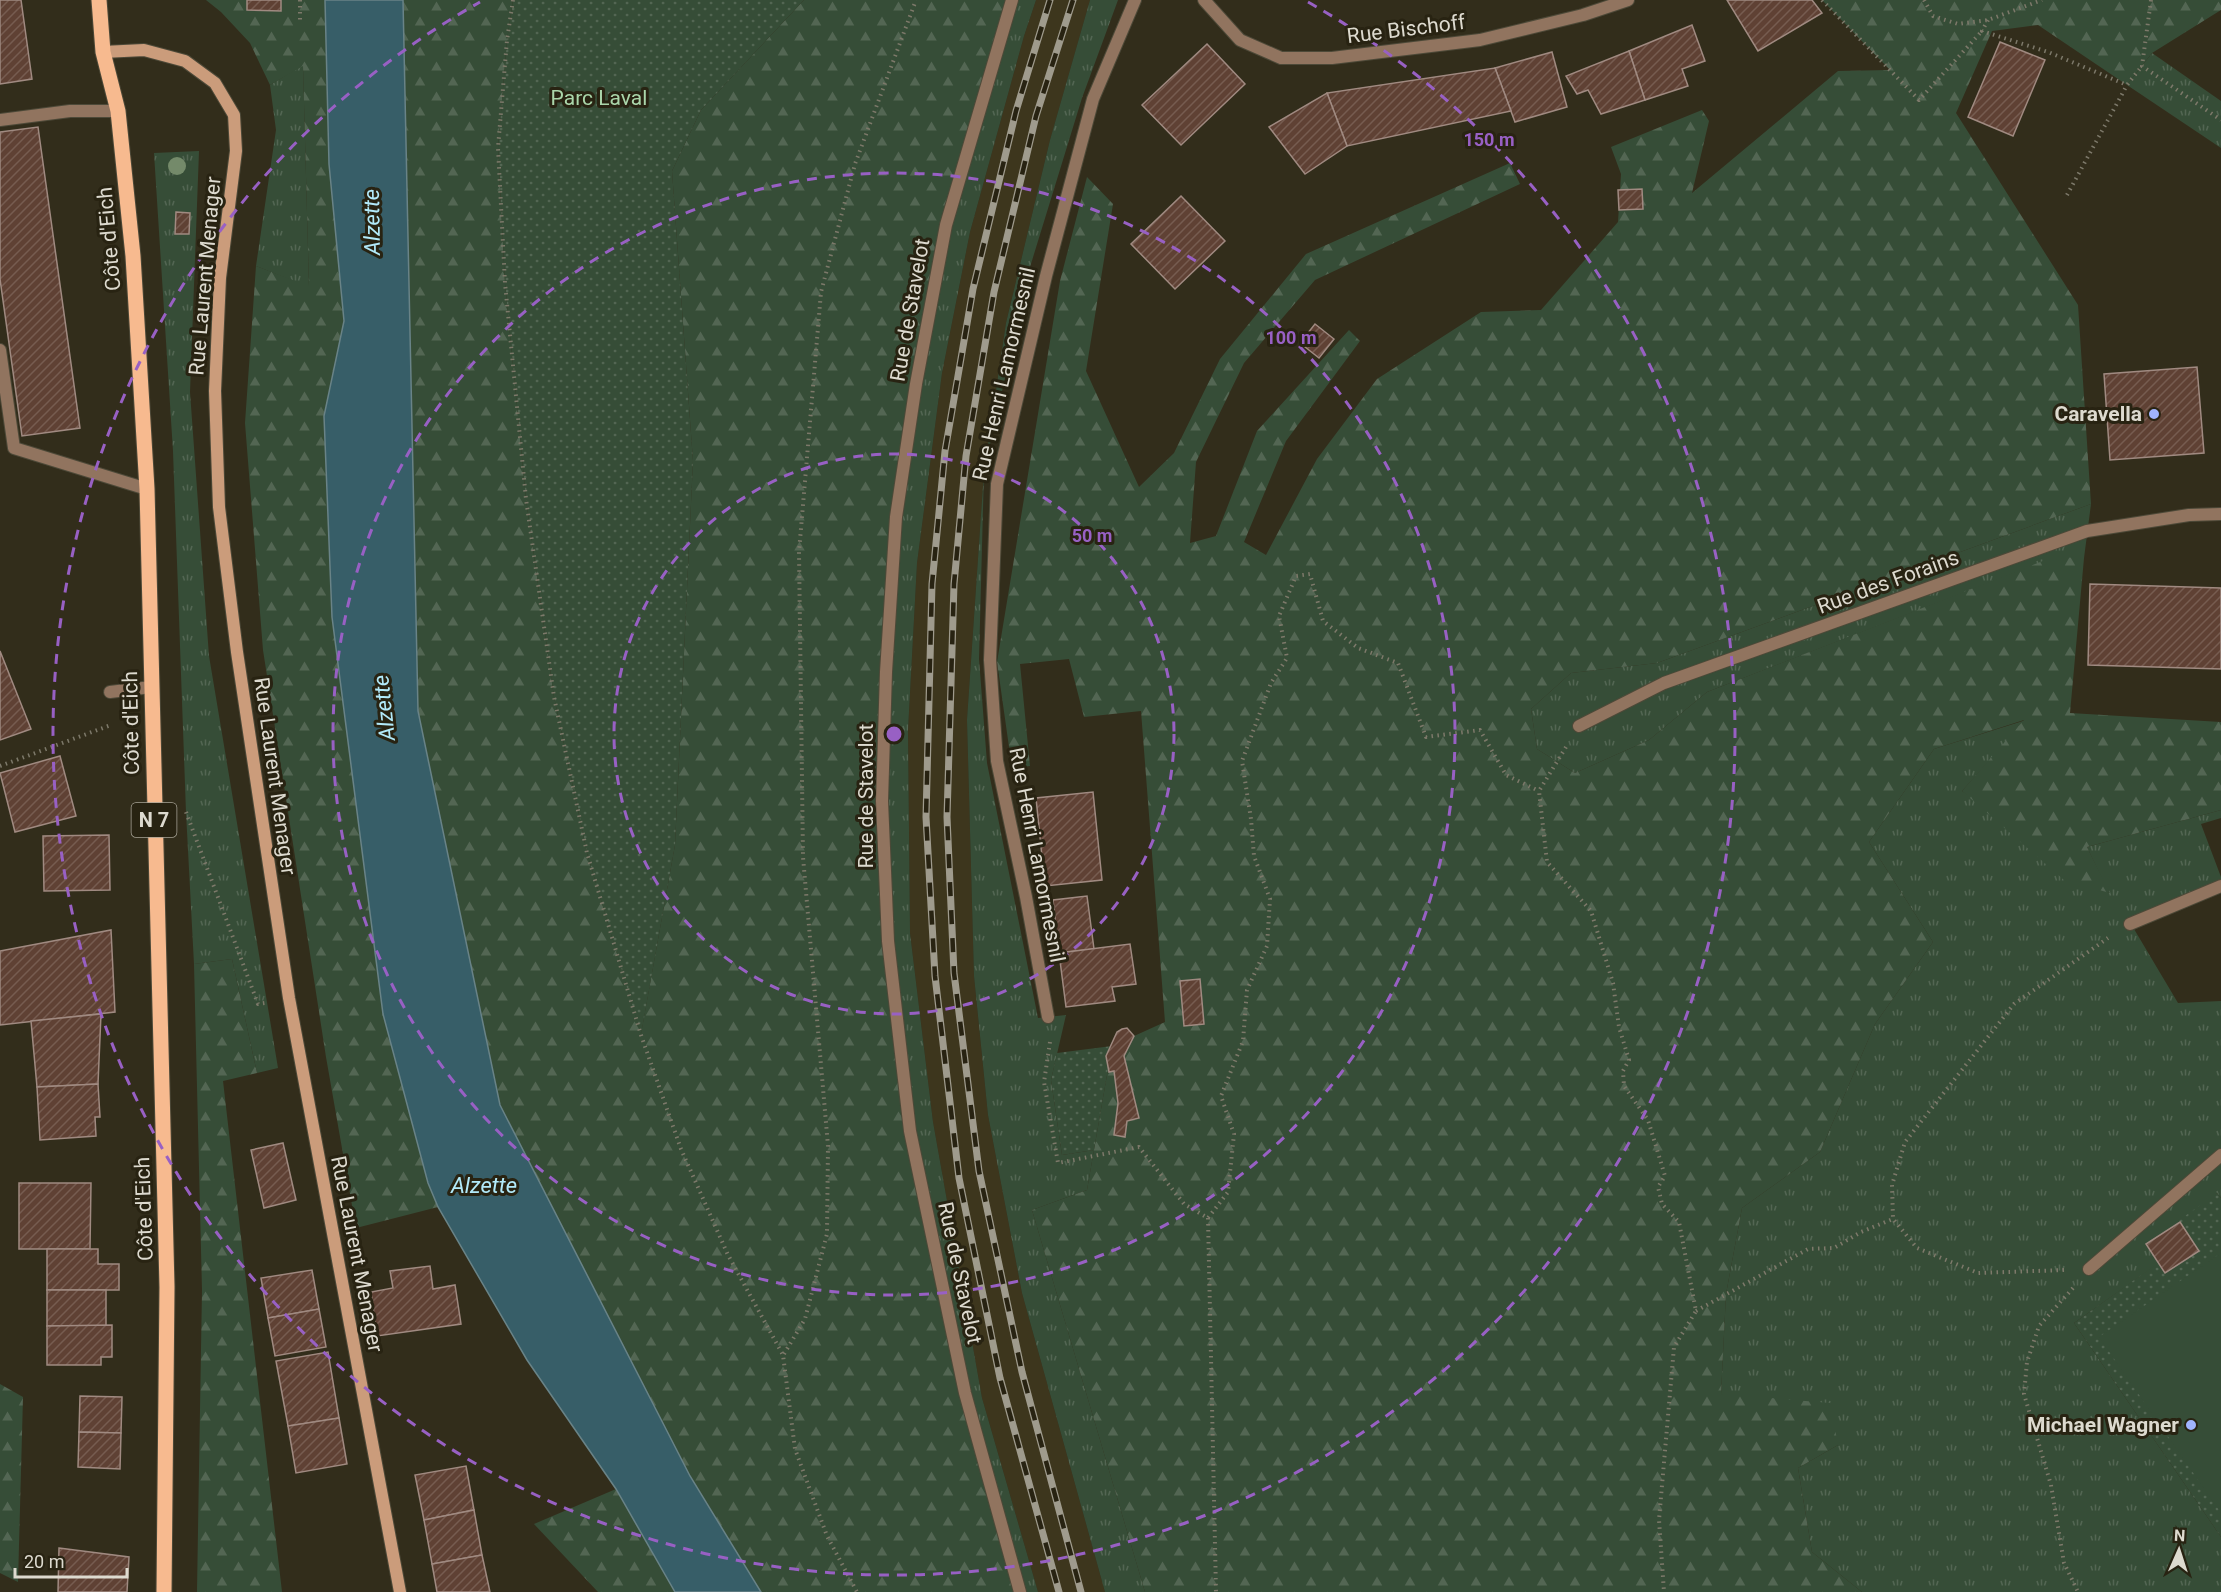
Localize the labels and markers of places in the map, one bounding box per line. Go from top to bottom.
place label: Caravella [2054,402,2142,426]
marker: Caravella [2147,407,2161,421]
centre of rings [884,724,904,744]
place label: Michael Wagner [2027,1413,2179,1437]
marker: Michael Wagner [2184,1418,2198,1432]

